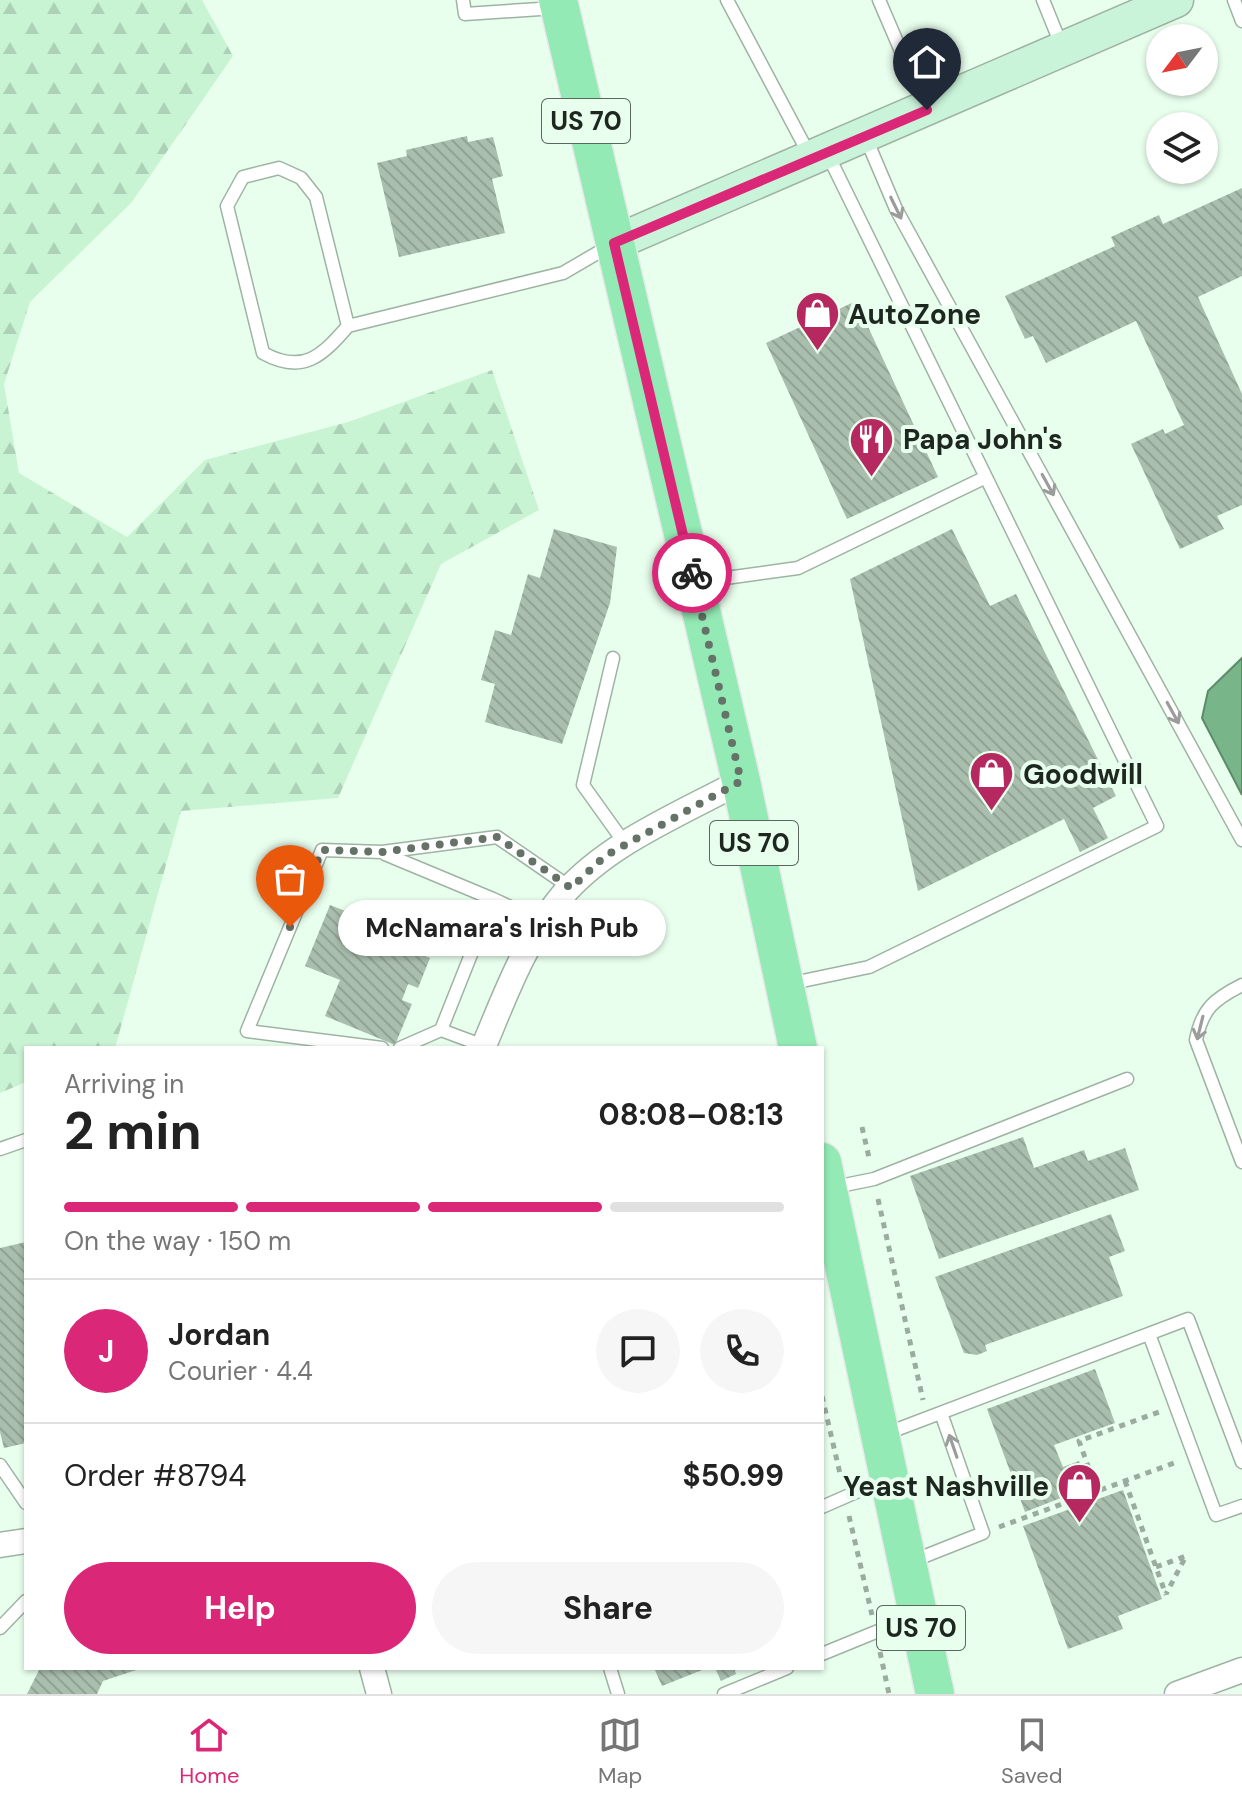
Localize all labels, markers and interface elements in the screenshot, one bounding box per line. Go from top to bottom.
north arrow [1146,24,1218,96]
map controls [1146,24,1218,184]
pin [893,28,961,110]
icon: home [905,40,949,84]
road number: US 70 [542,99,630,143]
button: layers [1146,112,1218,184]
one-way arrow [889,196,904,220]
shop icon: AutoZone [793,290,841,353]
place label: AutoZone [848,296,981,333]
restaurant icon: Papa John's [848,415,896,478]
place label: Papa John's [903,421,1063,458]
one-way arrow [1040,473,1056,497]
courier [652,533,732,613]
icon: bike [670,551,714,595]
one-way arrow [1165,701,1181,725]
shop icon: Goodwill [968,750,1016,813]
place label: Goodwill [1023,756,1143,793]
road number: US 70 [710,821,798,865]
pin [256,845,324,927]
icon: bag [268,857,312,901]
callout: McNamara's Irish Pub [338,899,666,955]
text: McNamara's Irish Pub [365,911,639,945]
one-way arrow [1191,1014,1206,1040]
text: Arriving in [64,1067,184,1101]
text: 08:08–08:13 [599,1095,784,1134]
text: 2 min [64,1097,202,1165]
text: On the way · 150 m [64,1224,291,1258]
button: chat [596,1309,680,1393]
button: phone [700,1309,784,1393]
text: Jordan [168,1315,270,1354]
text: J [98,1332,114,1371]
text: Courier · 4.4 [168,1354,313,1388]
one-way arrow [944,1434,959,1459]
text: Order #8794 [64,1456,247,1495]
text: $50.99 [683,1456,784,1495]
shop icon: Yeast Nashville [1056,1462,1104,1525]
place label: Yeast Nashville [843,1468,1049,1505]
button: Help [64,1562,416,1654]
button: Share [432,1562,784,1654]
road number: US 70 [877,1606,965,1650]
tab: Home [179,1713,239,1790]
tab: Map [598,1713,642,1790]
tab: Saved [1001,1713,1063,1790]

